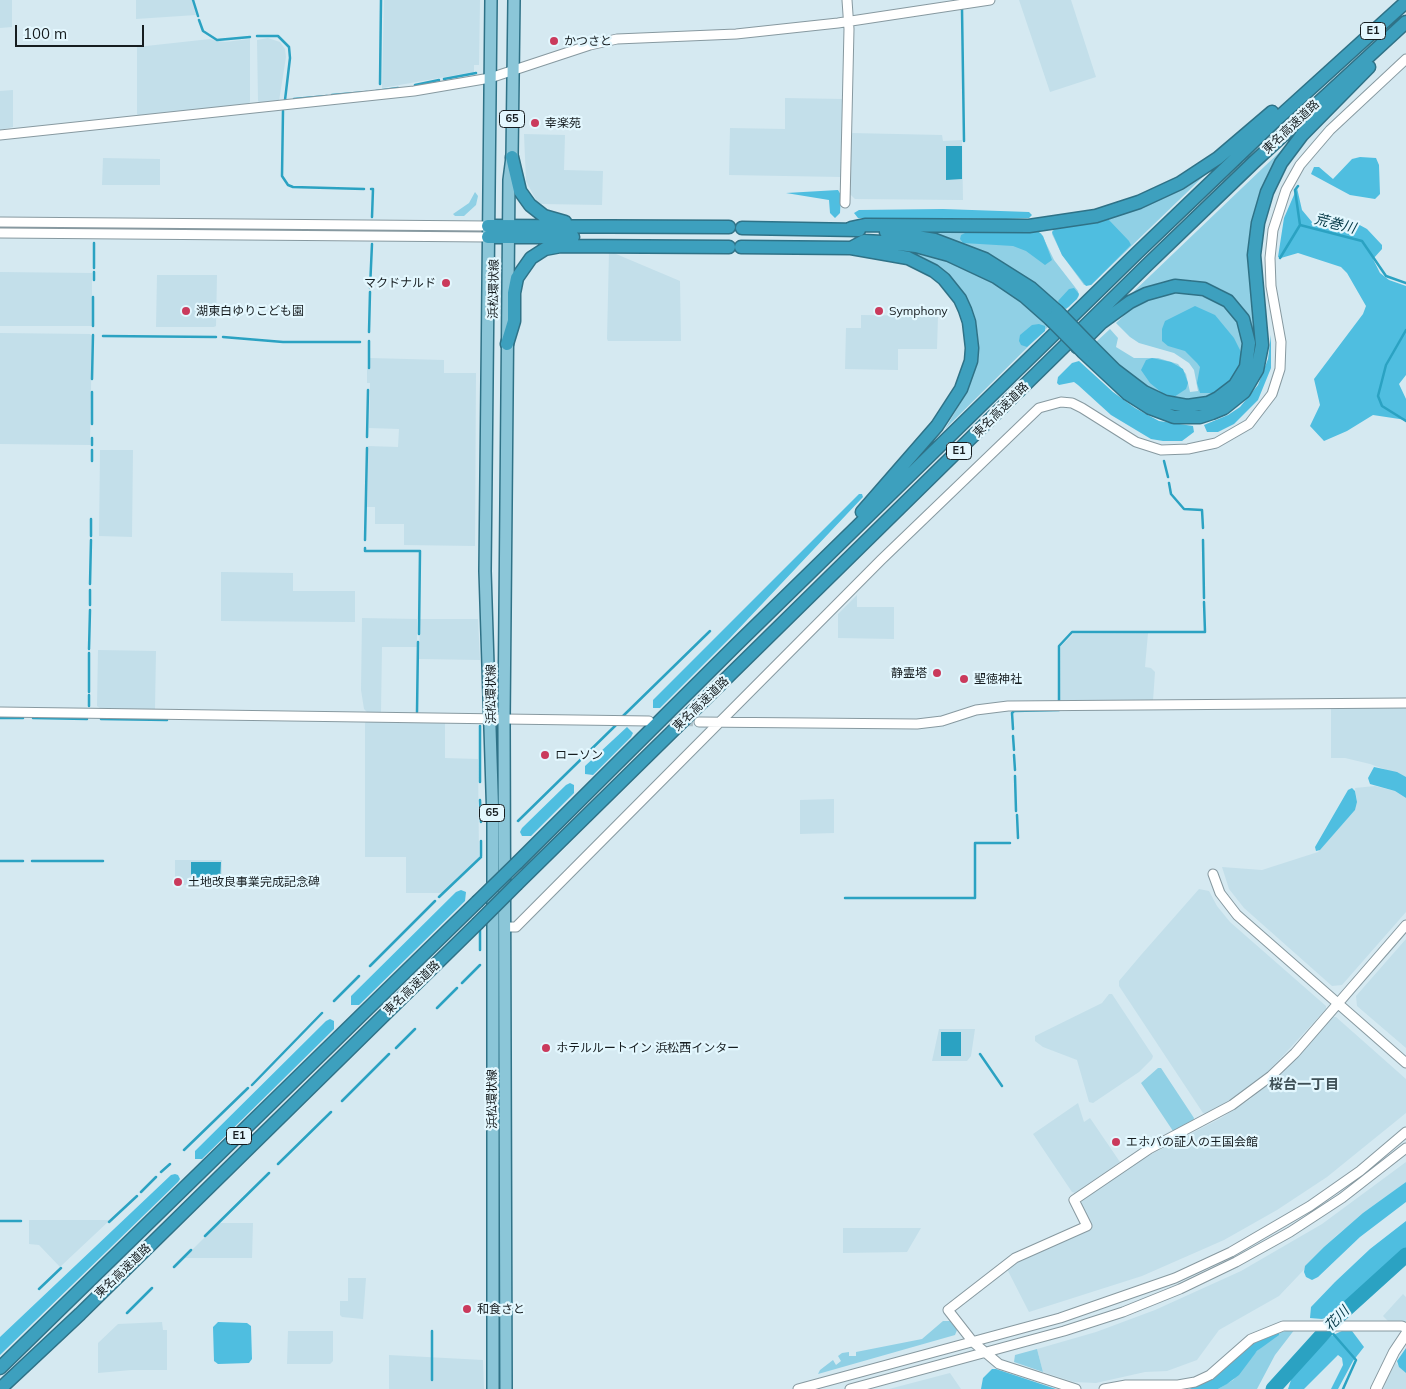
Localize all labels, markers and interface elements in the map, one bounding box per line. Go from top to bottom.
scale bar [18,15,146,47]
road number: E1 [1360,22,1386,40]
text: 100 m [23,24,67,43]
place label: かつさと [564,34,612,48]
marker: かつさと [548,35,560,47]
street label: 東名高速道路 [1260,97,1322,157]
road number: 65 [500,110,524,128]
place label: 幸楽苑 [545,116,581,130]
marker: 幸楽苑 [529,117,541,129]
water label: 荒巻川 [1313,211,1357,237]
street label: 浜松環状線 [486,259,502,319]
place label: マクドナルド [364,276,436,290]
marker: マクドナルド [440,277,452,289]
place label: 湖東白ゆりこども園 [196,304,304,318]
place label: Symphony [889,304,948,318]
marker: 湖東白ゆりこども園 [180,305,192,317]
marker: Symphony [873,305,885,317]
street label: 東名高速道路 [970,379,1032,441]
road number: E1 [946,442,972,460]
street label: 浜松環状線 [484,664,498,724]
place label: 静霊塔 [891,666,927,680]
marker: 静霊塔 [931,667,943,679]
place label: 聖徳神社 [974,672,1022,686]
marker: 聖徳神社 [958,673,970,685]
street label: 東名高速道路 [670,674,732,734]
place label: ローソン [555,748,603,762]
marker: ローソン [539,749,551,761]
road number: 65 [480,804,504,821]
place label: 土地改良事業完成記念碑 [188,875,320,889]
marker: 土地改良事業完成記念碑 [172,876,184,888]
street label: 東名高速道路 [381,958,443,1018]
place label: ホテルルートイン 浜松西インター [556,1041,739,1055]
marker: ホテルルートイン 浜松西インター [540,1042,552,1054]
street label: 浜松環状線 [485,1069,499,1129]
district label: 桜台一丁目 [1269,1077,1339,1093]
road number: E1 [226,1128,252,1144]
place label: エホバの証人の王国会館 [1126,1135,1258,1149]
marker: エホバの証人の王国会館 [1110,1136,1122,1148]
street label: 東名高速道路 [92,1241,154,1301]
place label: 和食さと [477,1302,525,1316]
marker: 和食さと [461,1303,473,1315]
water label: 花川 [1321,1303,1353,1335]

